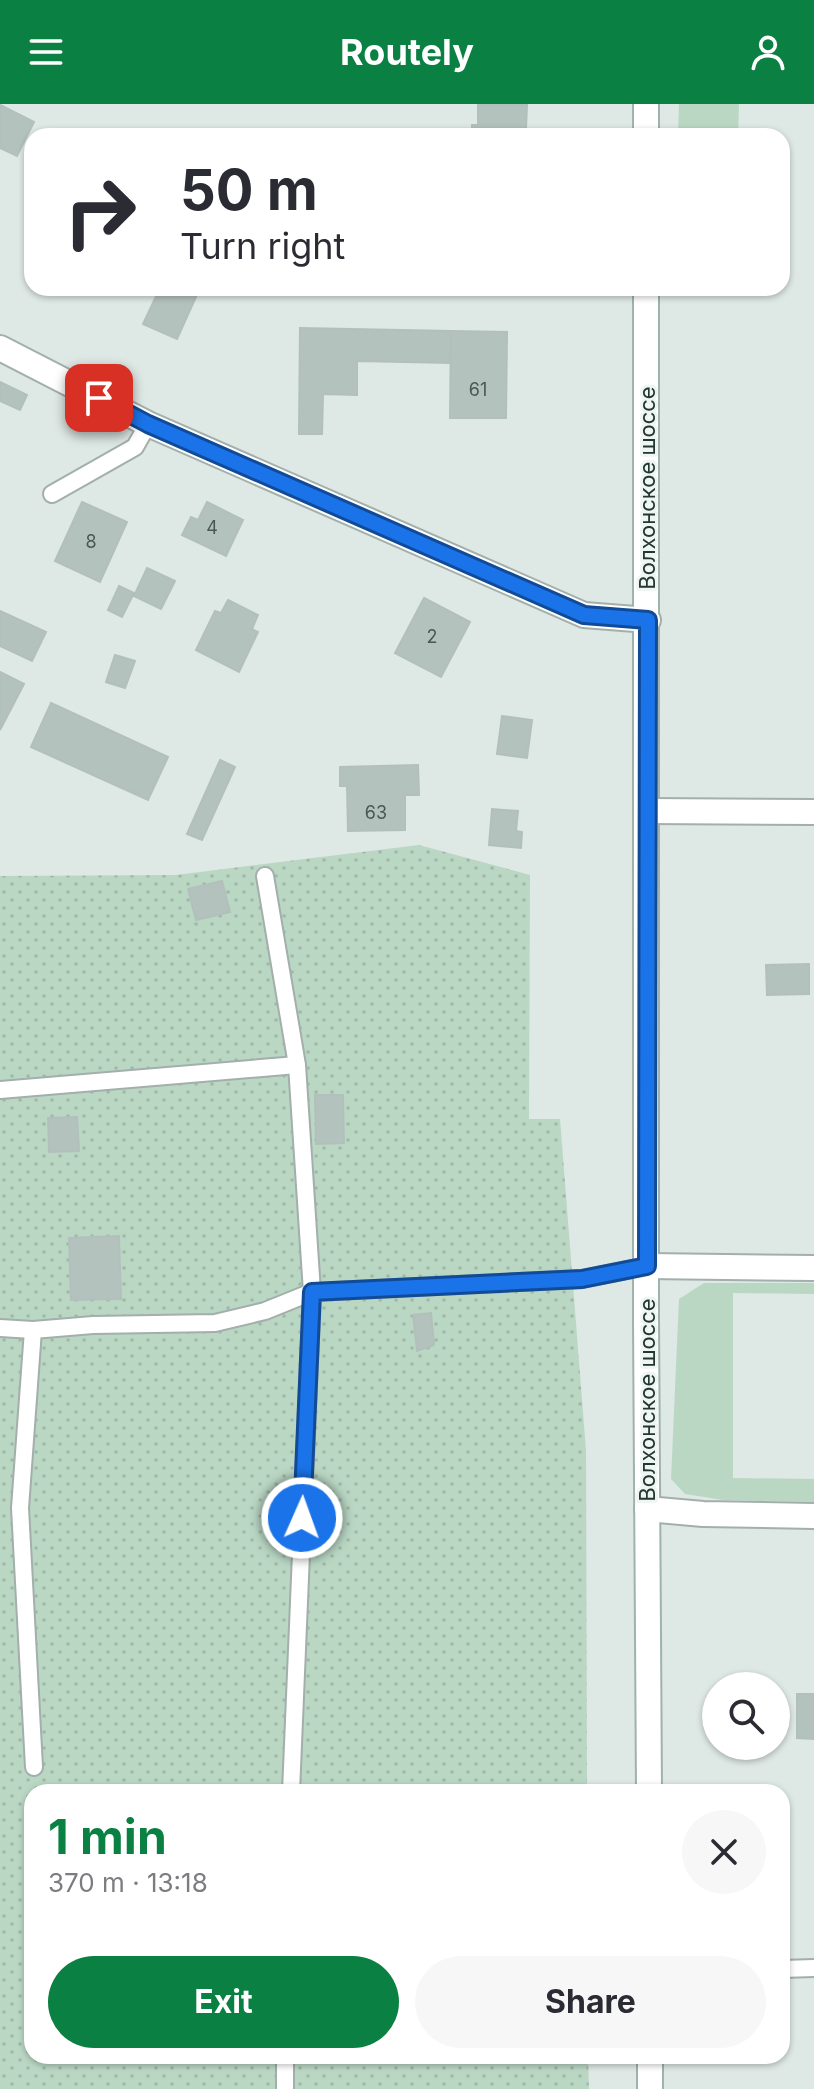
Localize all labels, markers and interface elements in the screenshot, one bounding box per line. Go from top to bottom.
icon: menu [24,30,68,74]
text: Routely [340,30,474,74]
icon: person [746,30,790,74]
text: 50 m [180,156,318,224]
icon: right [48,160,152,264]
text: Turn right [180,224,345,268]
pin [65,364,133,432]
icon: arrive [77,376,121,420]
house number: 61 [469,379,487,400]
street label: Волхонское шоссе [634,386,660,590]
house number: 4 [206,517,218,538]
house number: 8 [85,531,97,552]
house number: 2 [427,626,437,647]
house number: 63 [365,802,387,823]
street label: Волхонское шоссе [634,1298,660,1502]
position arrow [260,1476,344,1560]
map controls [702,1672,790,1760]
button: search [702,1672,790,1760]
text: 1 min [48,1807,167,1866]
button: close [682,1810,766,1894]
text: 370 m · 13:18 [48,1867,208,1898]
button: Exit [48,1956,399,2048]
button: Share [415,1956,766,2048]

